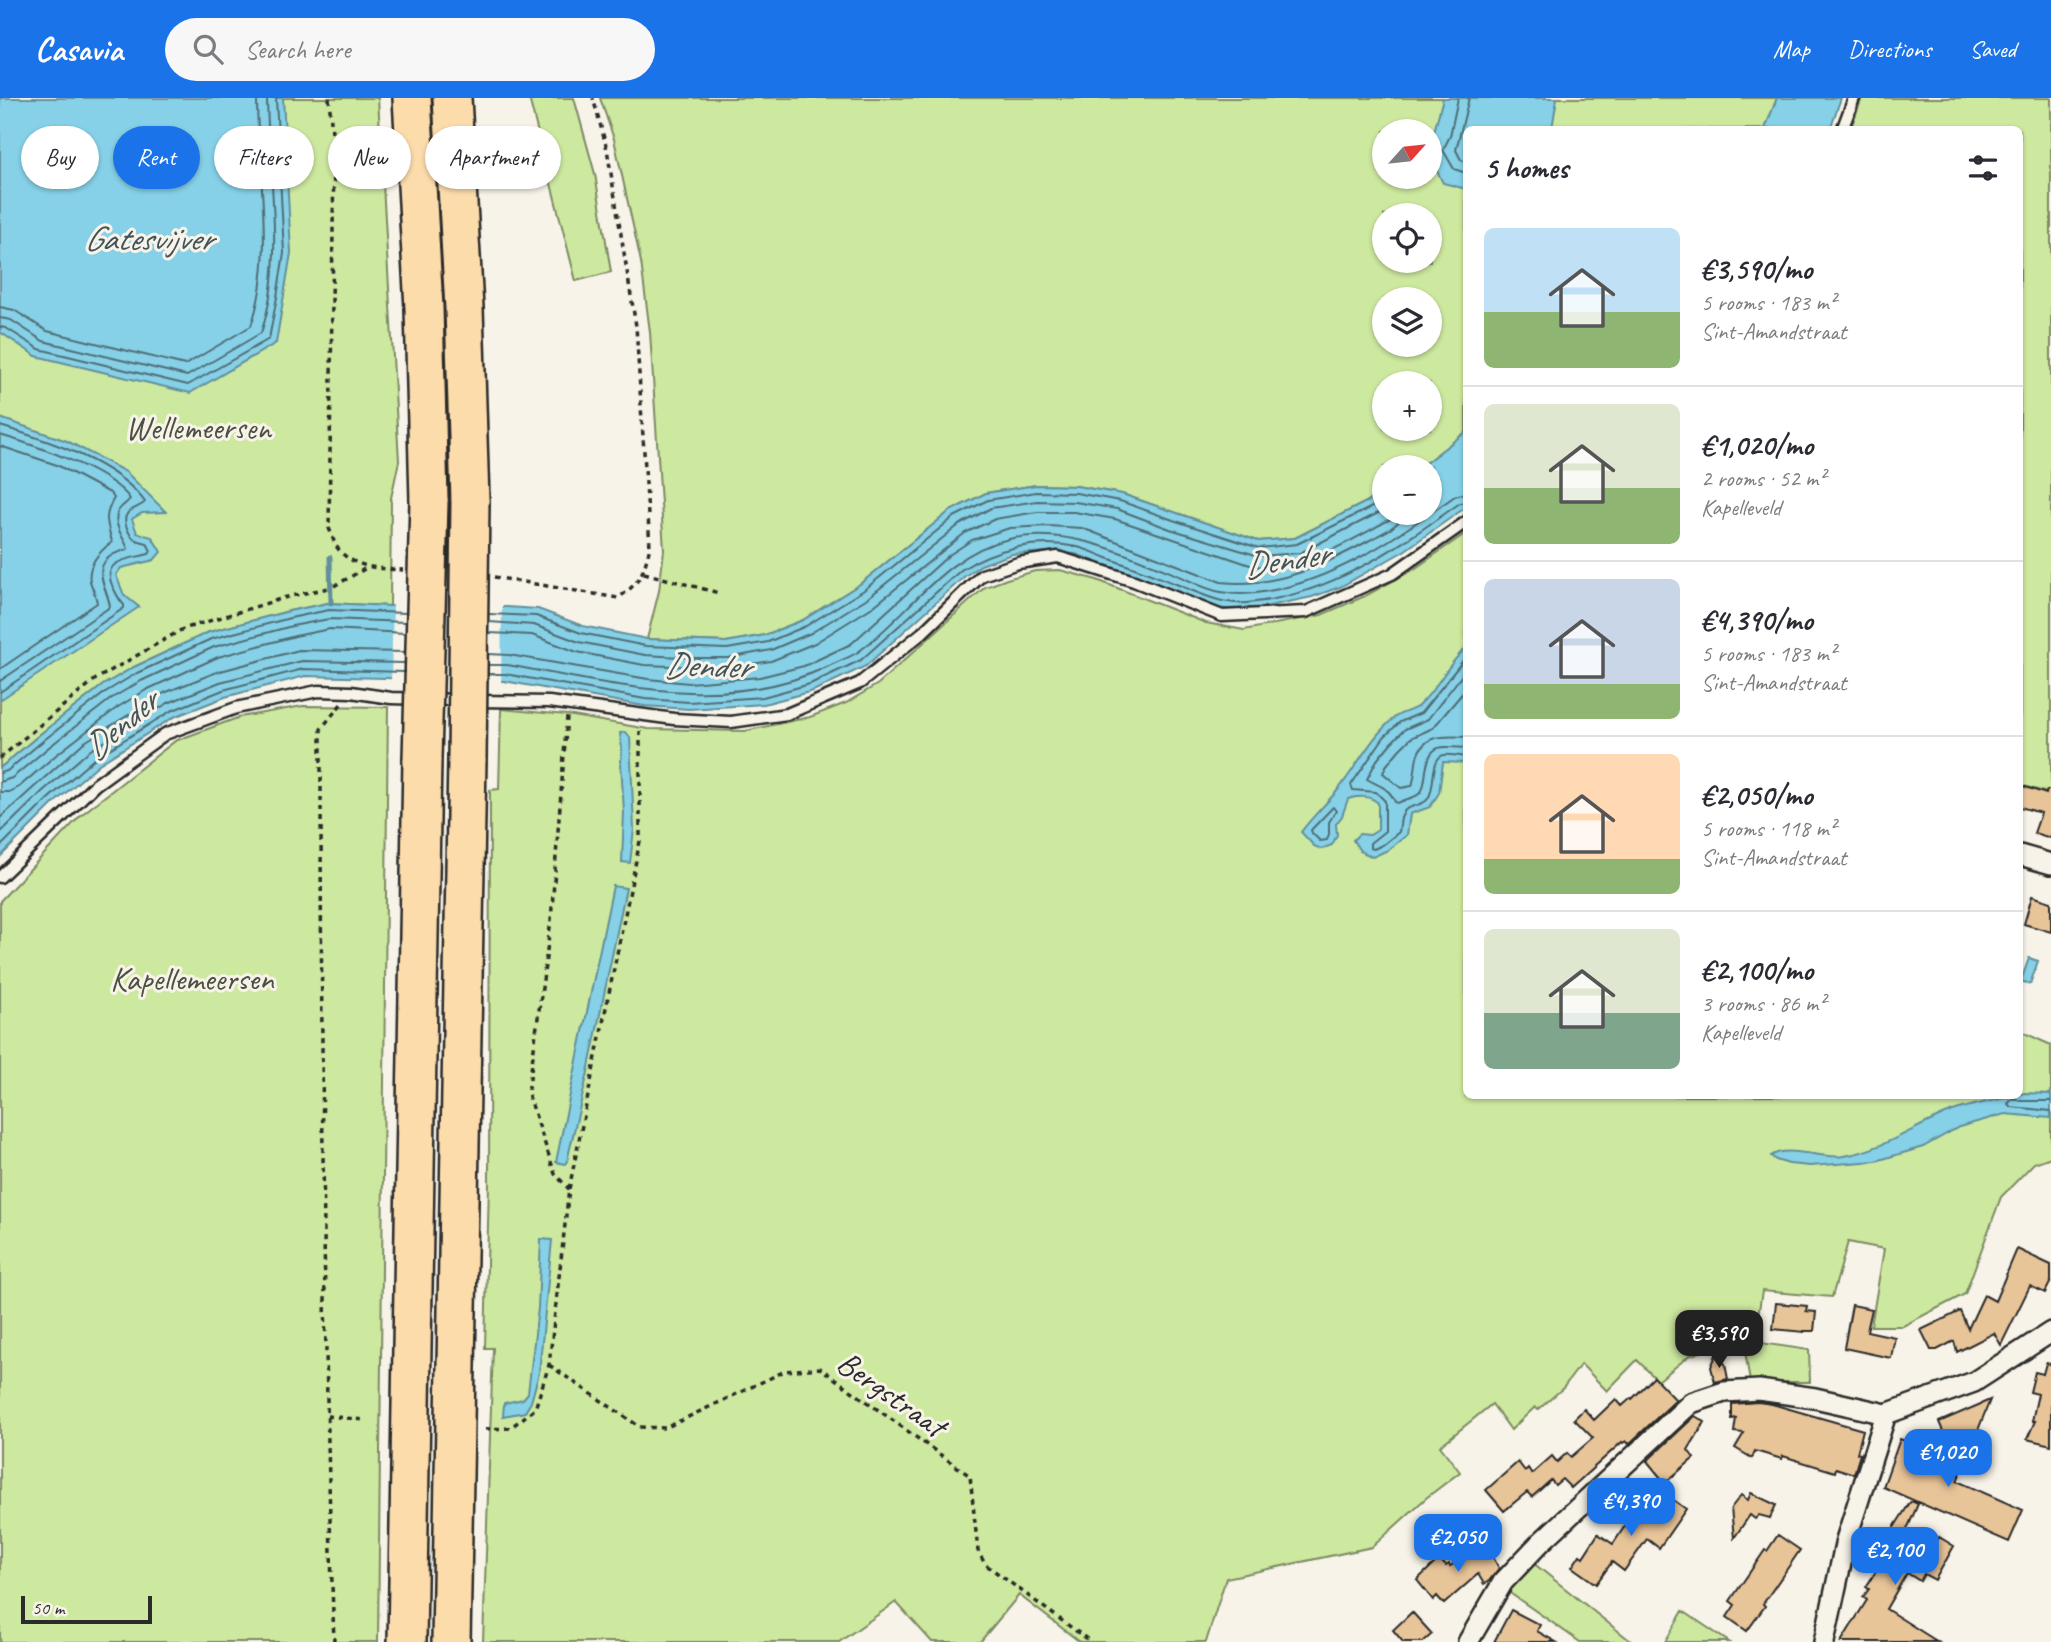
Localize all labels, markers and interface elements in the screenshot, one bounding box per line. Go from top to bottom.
search box [165,18,655,81]
text: Casavia [35,28,123,70]
icon: search [189,30,227,68]
text: Search here [245,33,351,66]
text: Map [1773,34,1810,64]
text: Directions [1848,34,1931,64]
text: Saved [1969,34,2016,64]
north arrow [1372,119,1442,189]
map controls [1372,119,1442,525]
chip: Buy [21,126,99,189]
chip: Rent [113,126,200,189]
chip: Filters [214,126,314,189]
chip: New [328,126,411,189]
chip: Apartment [425,126,561,189]
text: 5 homes [1484,149,1568,187]
icon: filters [1964,149,2002,187]
button: locate [1372,203,1442,273]
water label: Gatesvijver [84,216,217,261]
text: €3,590/mo [1701,250,1812,288]
icon: home [1540,256,1624,340]
button: layers [1372,287,1442,357]
text: 5 rooms · 183 m² [1701,288,1836,317]
text: Sint-Amandstraat [1701,317,1846,346]
button: + [1372,371,1442,441]
park label: Wellemeersen [125,407,273,449]
text: €1,020/mo [1701,426,1813,464]
icon: home [1540,432,1624,516]
button: − [1372,455,1442,525]
text: 2 rooms · 52 m² [1701,464,1825,493]
text: Kapelleveld [1701,493,1781,522]
water label: Dender [1240,530,1337,588]
text: €4,390/mo [1701,601,1813,639]
icon: home [1540,607,1624,691]
text: 5 rooms · 183 m² [1701,639,1836,668]
water label: Dender [664,642,755,689]
text: Sint-Amandstraat [1701,668,1846,697]
water label: Dender [73,676,171,769]
text: €2,050/mo [1701,776,1812,814]
icon: home [1540,782,1624,866]
text: 5 rooms · 118 m² [1701,814,1836,843]
text: Sint-Amandstraat [1701,843,1846,872]
text: €2,100/mo [1701,951,1813,989]
icon: home [1540,957,1624,1041]
park label: Kapellemeersen [110,958,275,1000]
text: 3 rooms · 86 m² [1701,989,1825,1018]
text: Kapelleveld [1701,1018,1781,1047]
pin: €3,590 [1662,1310,1776,1370]
text: €3,590 [1691,1318,1747,1347]
street label: Bergstraat [829,1341,957,1449]
pin: €1,020 [1891,1430,2005,1489]
text: €1,020 [1920,1437,1976,1466]
pin: €4,390 [1574,1478,1688,1538]
text: €4,390 [1603,1486,1659,1515]
pin: €2,050 [1401,1514,1515,1574]
text: €2,050 [1430,1522,1486,1551]
pin: €2,100 [1838,1528,1952,1587]
text: €2,100 [1867,1535,1923,1564]
scale bar [21,1593,152,1625]
text: 50 m [32,1596,64,1620]

